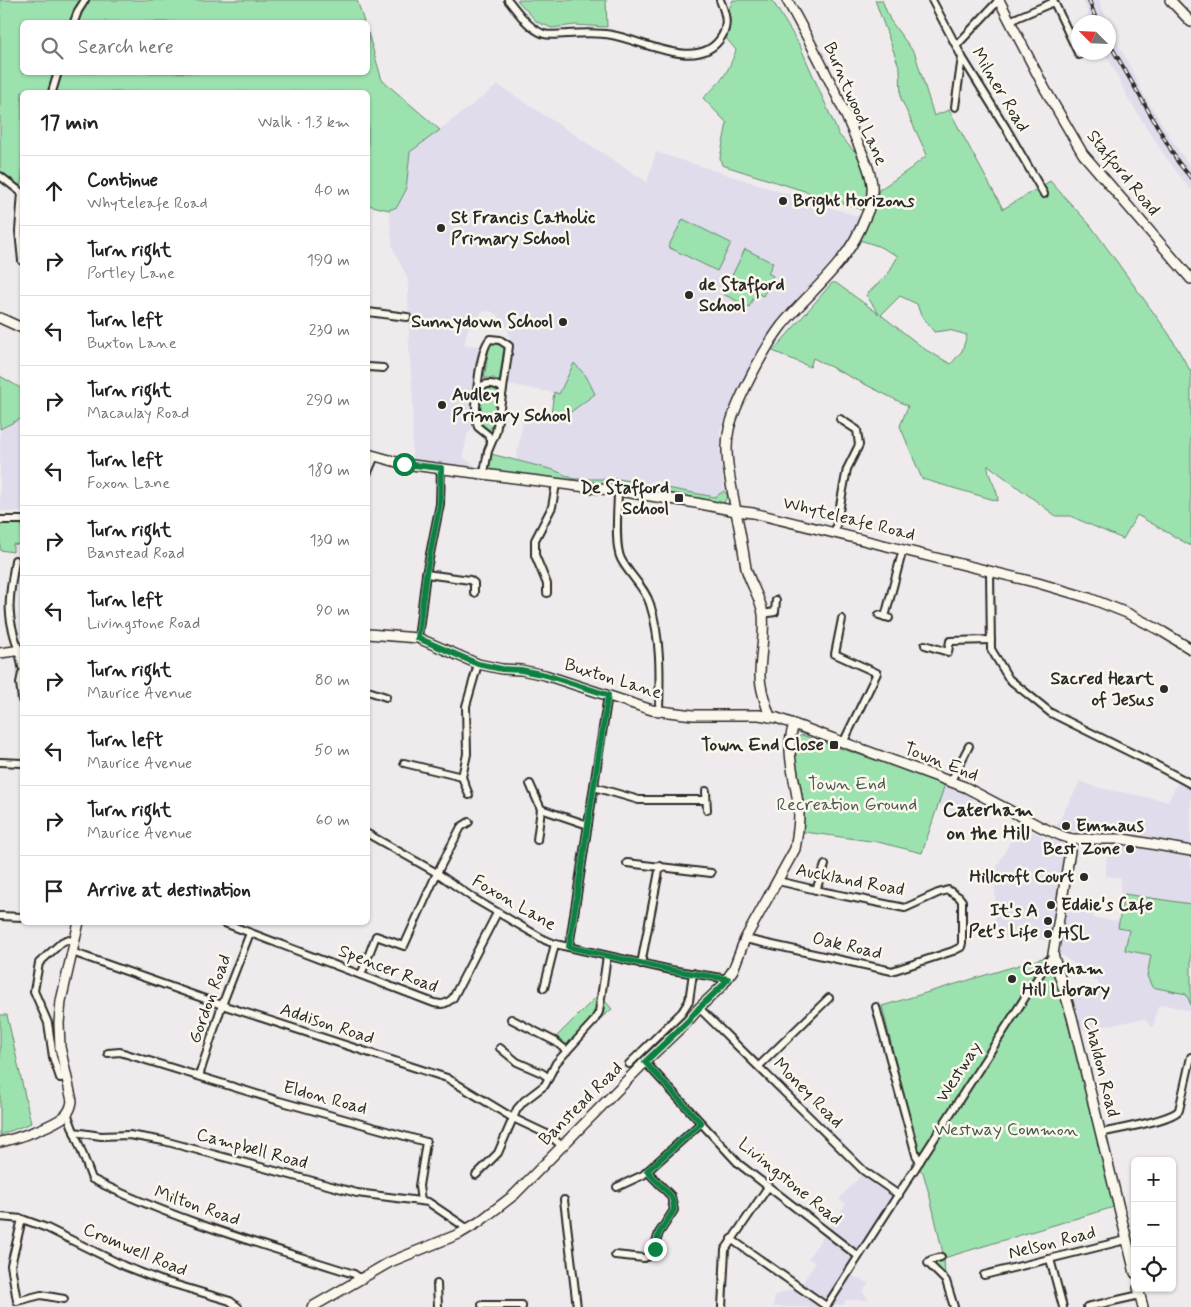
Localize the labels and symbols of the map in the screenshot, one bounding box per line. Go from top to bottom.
north arrow [1071,15,1116,60]
street label: Burntwood Lane [817,39,893,170]
street label: Milner Road [965,43,1035,137]
street label: Stafford Road [1079,125,1165,222]
place label: Bright Horizons [793,189,915,215]
marker: Bright Horizons [777,195,789,207]
place label: St Francis Catholic Primary School [451,206,596,251]
marker: St Francis Catholic Primary School [435,222,447,234]
place label: de Stafford School [699,273,784,318]
marker: de Stafford School [683,289,695,301]
place label: Sunnydown School [411,310,553,334]
marker: Sunnydown School [557,316,569,328]
place label: Audley Primary School [452,383,571,428]
marker: Audley Primary School [436,399,448,411]
route start [393,453,416,476]
place label: De Stafford School [580,476,669,521]
street label: Whyteleafe Road [780,491,918,547]
marker: De Stafford School [673,492,685,504]
street label: Buxton Lane [561,653,665,705]
place label: Sacred Heart of Jesus [1051,667,1154,712]
marker: Sacred Heart of Jesus [1158,683,1170,695]
place label: Town End Close [701,733,824,757]
street label: Town End [900,737,982,787]
marker: Town End Close [828,739,840,751]
park label: Town End Recreation Ground [777,772,917,817]
district label: Caterham on the Hill [943,797,1033,847]
place label: Emmaus [1076,814,1144,838]
marker: Emmaus [1060,820,1072,832]
place label: Best Zone [1043,837,1120,861]
marker: Best Zone [1124,843,1136,855]
street label: Auckland Road [794,858,906,902]
place label: Hillcroft Court [969,865,1074,889]
street label: Foxon Lane [468,869,561,937]
marker: Hillcroft Court [1078,871,1090,883]
place label: Eddie's Cafe [1061,893,1153,917]
place label: It's A Pet's Life [968,899,1038,944]
marker: Eddie's Cafe [1045,899,1057,911]
marker: It's A Pet's Life [1042,915,1054,927]
place label: HSL [1058,922,1090,946]
street label: Oak Road [810,926,884,966]
marker: HSL [1042,928,1054,940]
street label: Spencer Road [335,939,441,999]
street label: Gordon Road [183,951,237,1047]
place label: Caterham Hill Library [1022,957,1110,1002]
marker: Caterham Hill Library [1006,973,1018,985]
street label: Addison Road [277,998,377,1050]
street label: Chaldon Road [1077,1014,1125,1120]
street label: Westway [930,1037,988,1107]
street label: Money Road [767,1052,849,1134]
street label: Banstead Road [534,1057,628,1151]
street label: Eldon Road [280,1075,370,1121]
park label: Westway Common [934,1118,1078,1142]
street label: Campbell Road [194,1123,310,1175]
street label: Livingstone Road [733,1133,847,1231]
street label: Milton Road [151,1180,243,1232]
street label: Cromwell Road [79,1217,191,1283]
street label: Nelson Road [1006,1221,1098,1265]
route end [644,1238,667,1261]

